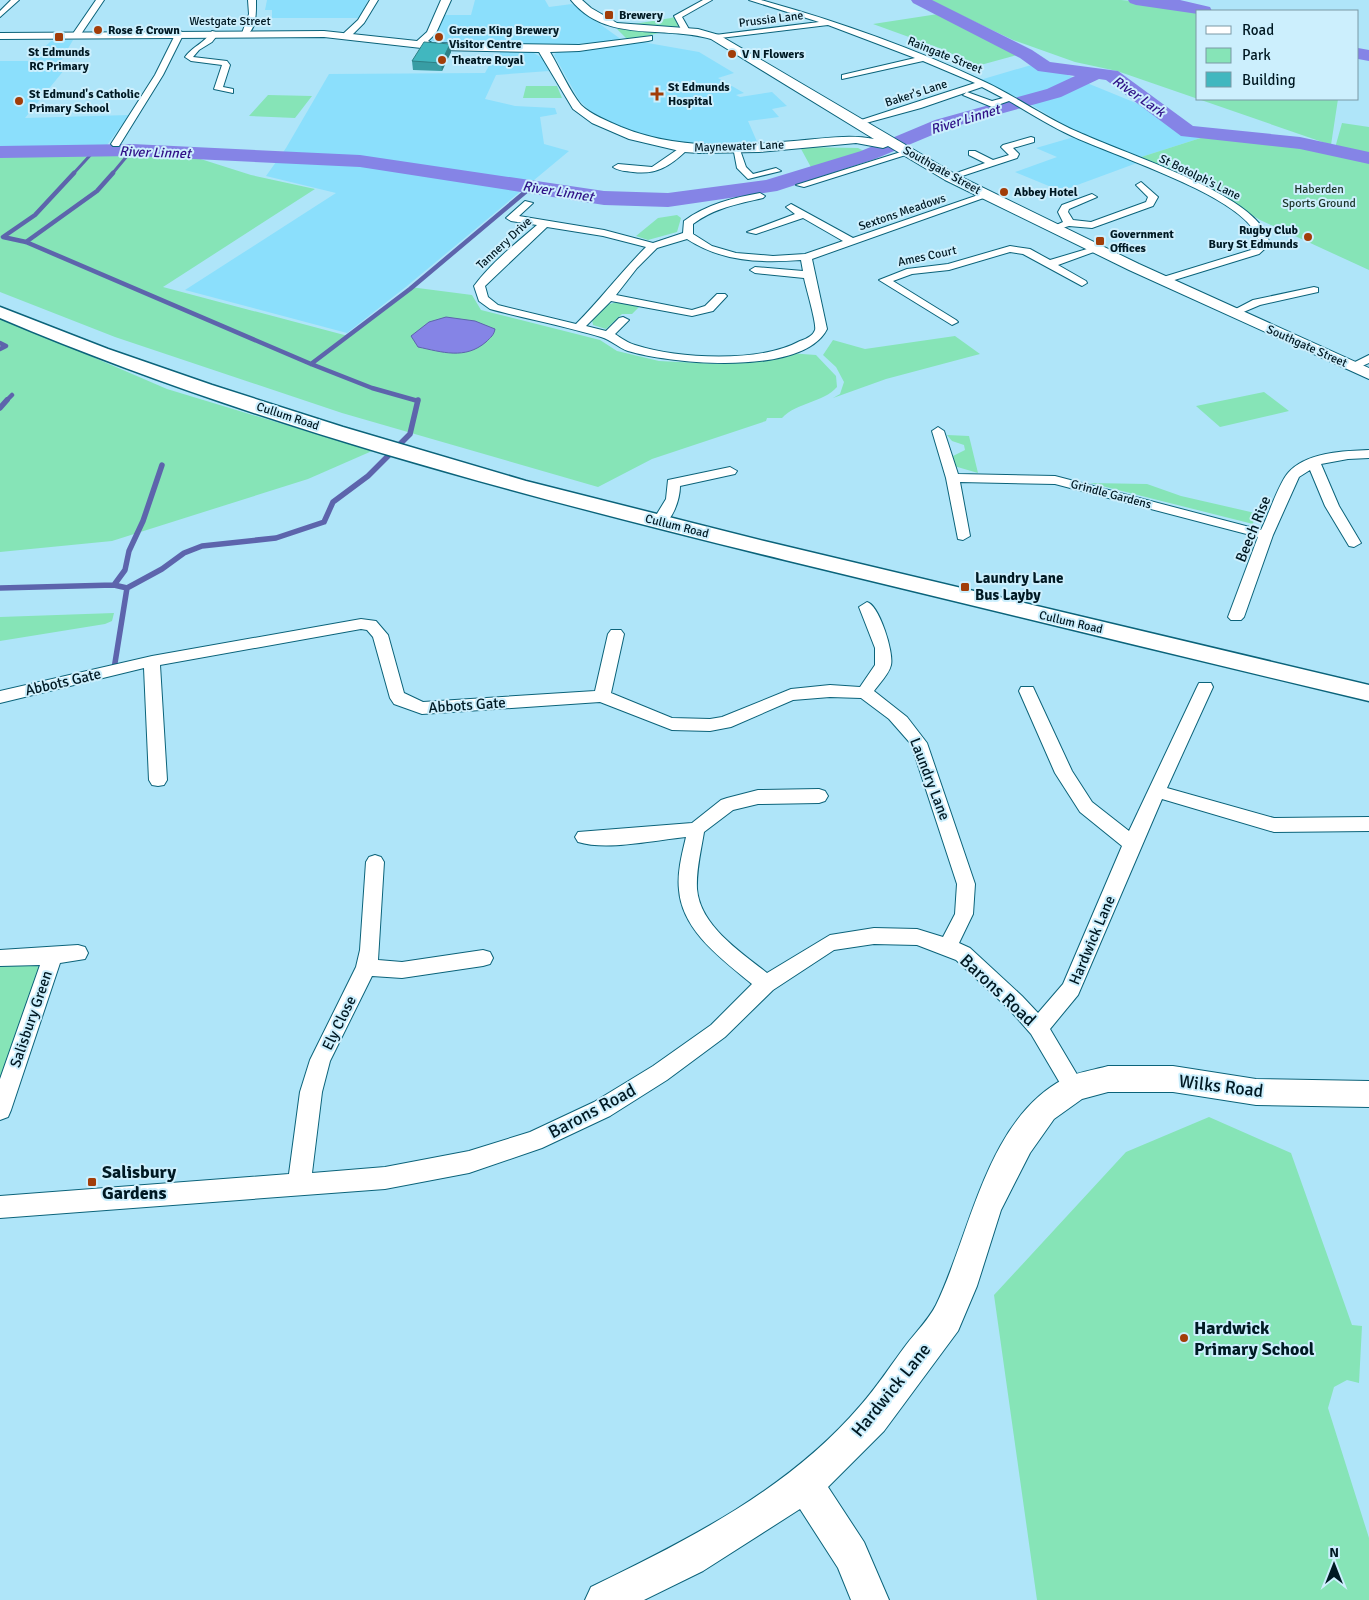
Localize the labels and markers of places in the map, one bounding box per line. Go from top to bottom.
place label: Brewery [619,8,663,23]
marker: Brewery [603,9,615,21]
place label: Rose & Crown [108,23,180,38]
place label: Greene King Brewery Visitor Centre [449,23,559,52]
marker: Rose & Crown [92,24,104,36]
marker: St Edmunds RC Primary [53,31,65,43]
marker: Greene King Brewery Visitor Centre [433,31,445,43]
place label: St Edmunds RC Primary [28,45,91,74]
place label: V N Flowers [742,47,805,62]
marker: V N Flowers [726,48,738,60]
place label: Theatre Royal [452,53,524,68]
marker: Theatre Royal [436,54,448,66]
place label: St Edmunds Hospital [668,80,730,109]
place label: St Edmund's Catholic Primary School [29,87,140,116]
marker: St Edmunds Hospital [650,87,664,101]
marker: St Edmund's Catholic Primary School [13,95,25,107]
place label: Abbey Hotel [1014,185,1078,200]
marker: Abbey Hotel [998,186,1010,198]
place label: Rugby Club Bury St Edmunds [1209,223,1299,252]
place label: Government Offices [1110,227,1174,256]
marker: Rugby Club Bury St Edmunds [1302,231,1314,243]
marker: Government Offices [1094,235,1106,247]
place label: Laundry Lane Bus Layby [975,569,1063,604]
marker: Laundry Lane Bus Layby [959,581,971,593]
place label: Salisbury Gardens [102,1161,176,1204]
marker: Salisbury Gardens [86,1176,98,1188]
place label: Hardwick Primary School [1194,1317,1315,1360]
marker: Hardwick Primary School [1178,1332,1190,1344]

